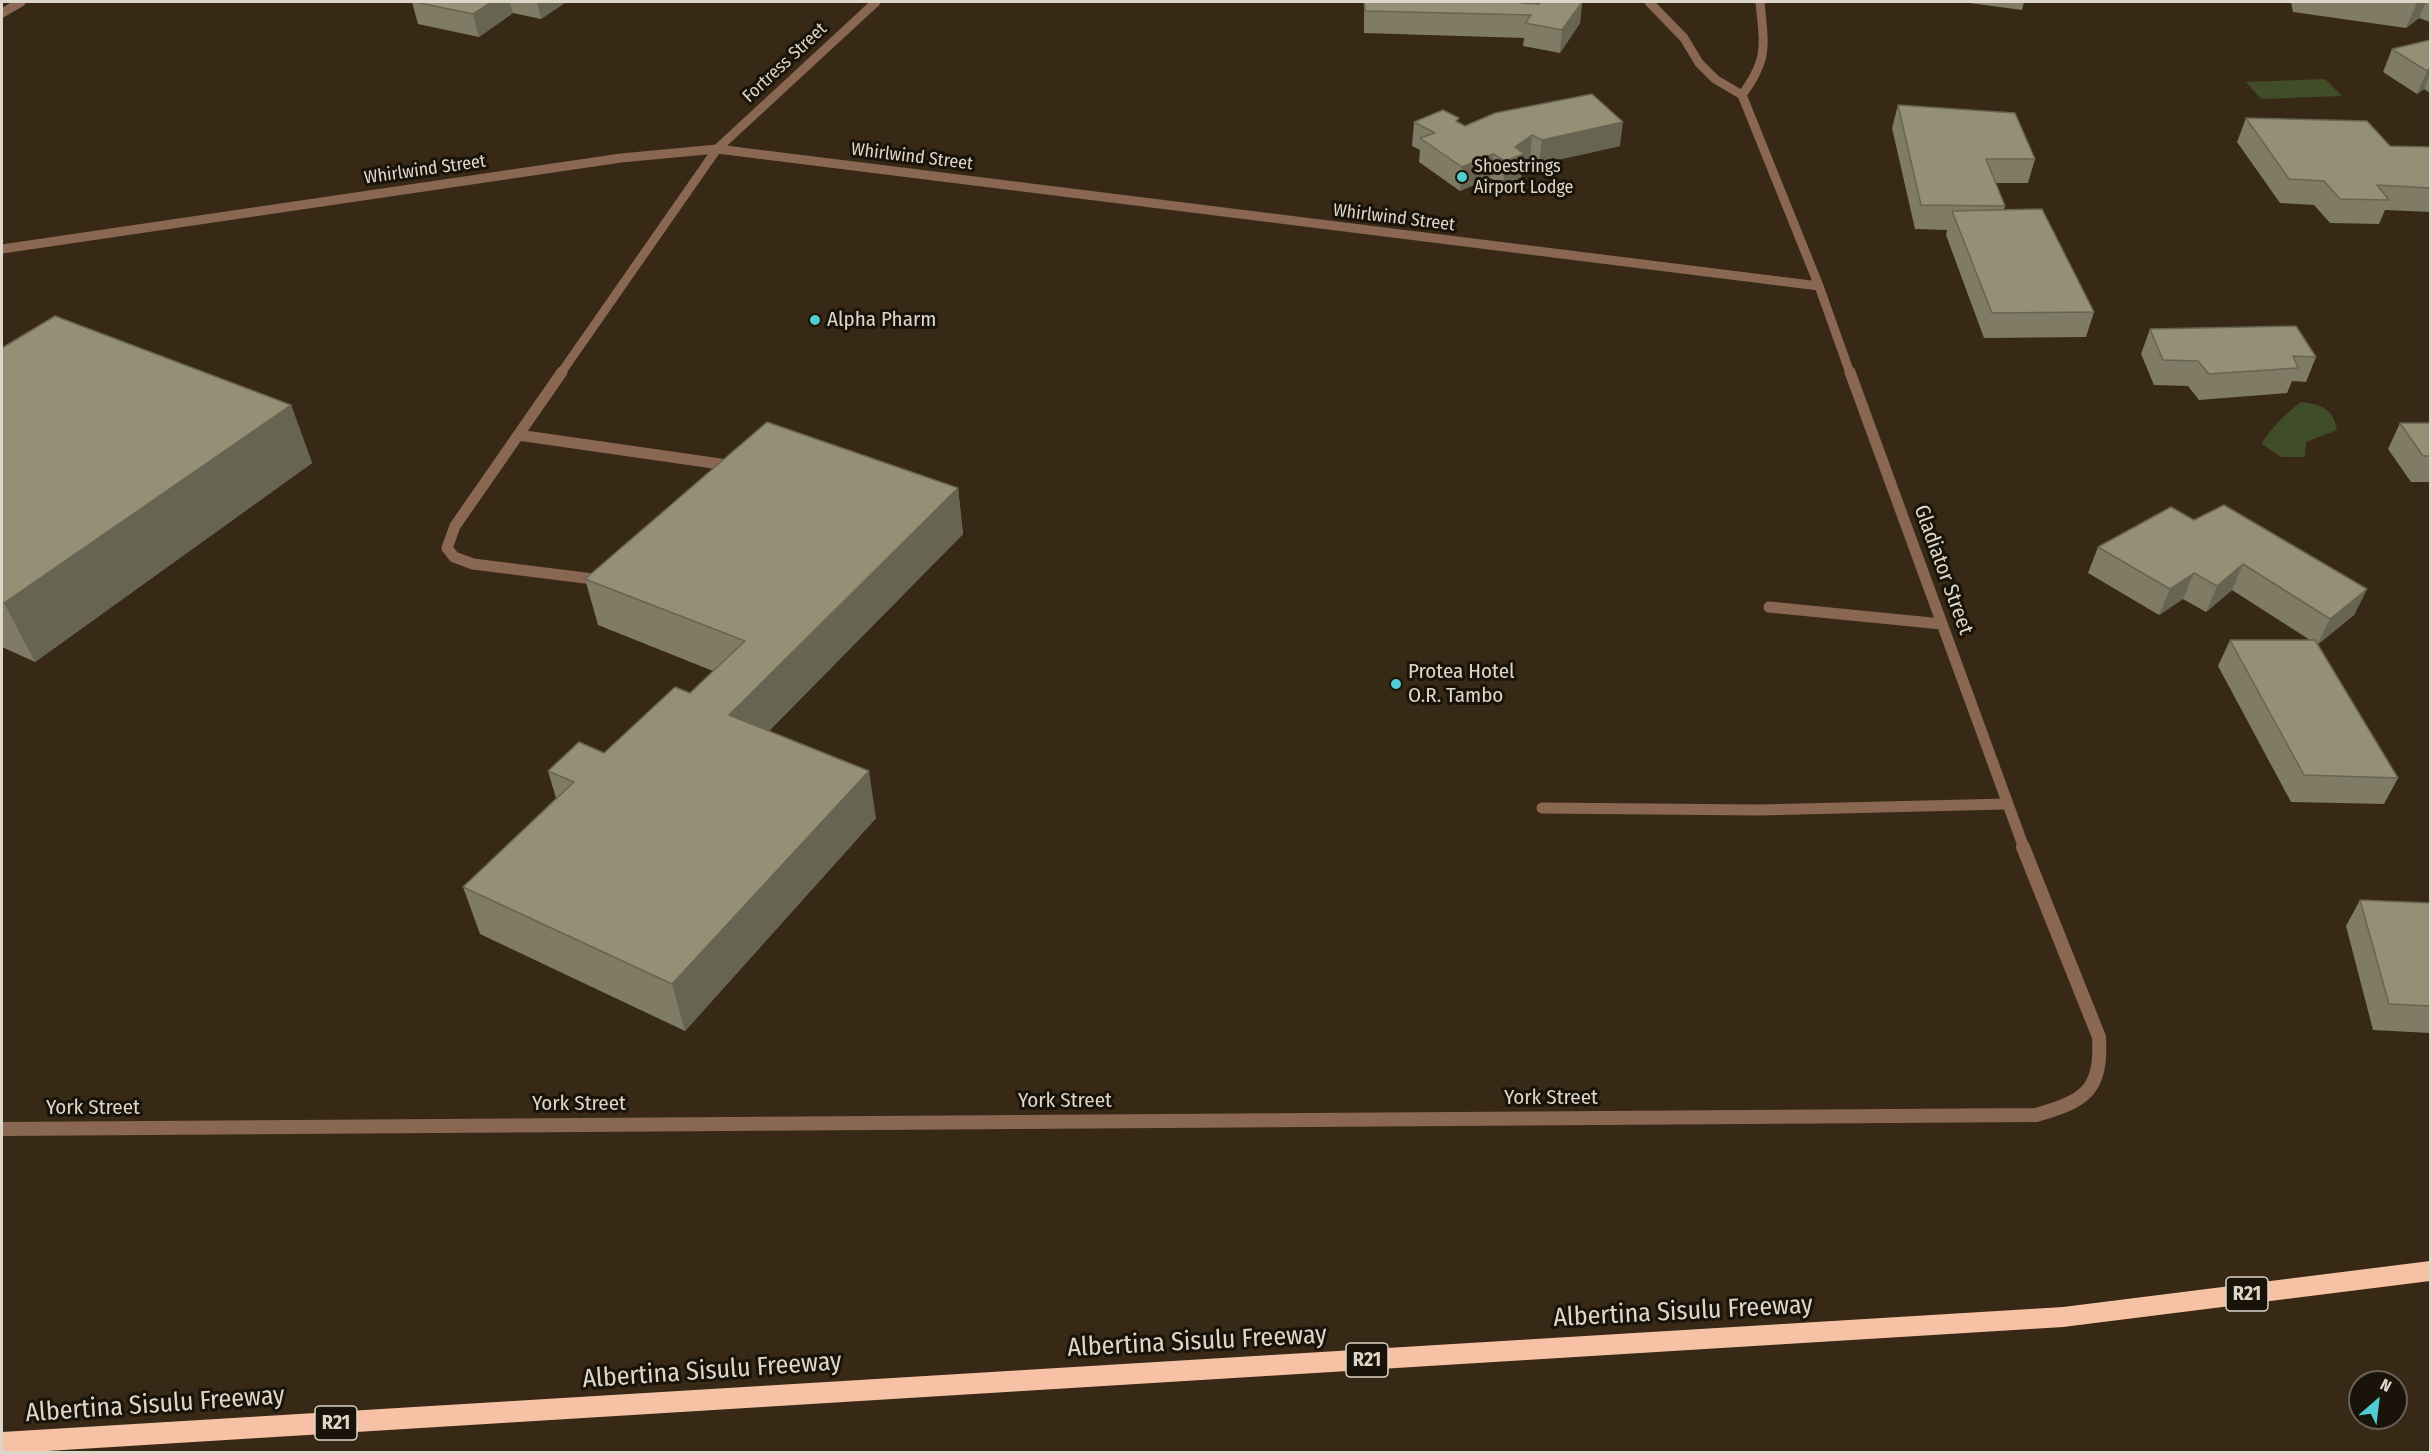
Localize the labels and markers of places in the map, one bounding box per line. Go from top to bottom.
place label: Shoestrings Airport Lodge [1474,156,1573,198]
marker: Shoestrings Airport Lodge [1455,170,1469,184]
place label: Alpha Pharm [827,307,936,333]
marker: Alpha Pharm [808,313,822,327]
place label: Protea Hotel O.R. Tambo [1408,659,1515,709]
marker: Protea Hotel O.R. Tambo [1389,677,1403,691]

